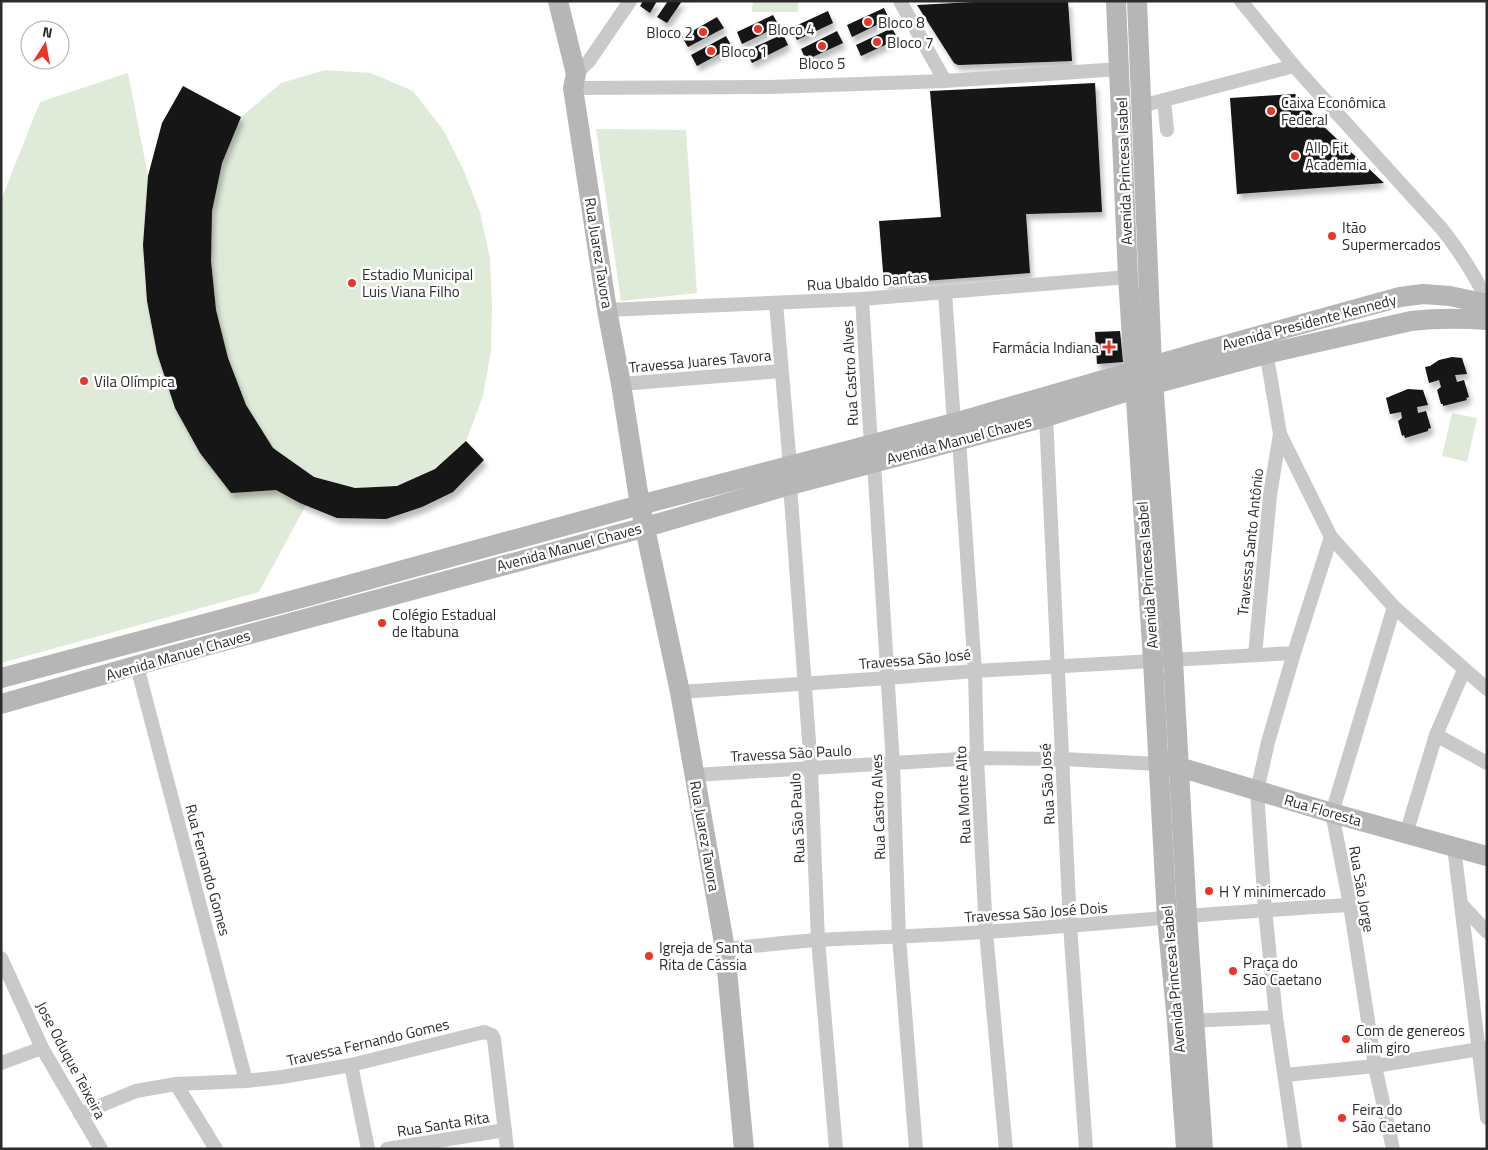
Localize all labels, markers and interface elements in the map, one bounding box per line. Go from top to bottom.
place label: Bloco 8 [878,11,925,34]
marker: Bloco 8 [862,16,874,28]
place label: Bloco 4 [768,18,815,41]
north arrow [20,20,70,70]
text: N [41,21,54,43]
place label: Bloco 2 [646,21,693,44]
marker: Bloco 4 [752,23,764,35]
marker: Bloco 2 [697,26,709,38]
place label: Bloco 7 [887,31,934,54]
marker: Bloco 7 [871,36,883,48]
place label: Bloco 1 [721,40,768,63]
marker: Bloco 5 [816,40,828,52]
marker: Bloco 1 [705,45,717,57]
place label: Bloco 5 [799,52,845,75]
place label: Caixa Econômica Federal [1281,91,1386,131]
street label: Avenida Princesa Isabel [1110,97,1138,245]
marker: Caixa Econômica Federal [1265,105,1277,117]
place label: Allp Fit Academia [1305,136,1367,176]
marker: Allp Fit Academia [1289,150,1301,162]
street label: Rua Juarez Tavora [579,196,619,311]
place label: Itão Supermercados [1342,216,1441,256]
marker: Itão Supermercados [1326,230,1338,242]
place label: Estadio Municipal Luis Viana Filho [362,263,473,303]
street label: Rua Ubaldo Dantas [806,265,928,297]
marker: Estadio Municipal Luis Viana Filho [346,277,358,289]
street label: Avenida Presidente Kennedy [1219,288,1399,356]
street label: Rua Castro Alves [836,319,864,427]
place label: Farmácia Indiana [992,336,1099,359]
marker: Farmácia Indiana [1103,341,1115,353]
street label: Travessa Juares Tavora [628,343,773,379]
place label: Vila Olímpica [94,370,175,393]
marker: Vila Olímpica [78,375,90,387]
street label: Avenida Manuel Chaves [884,410,1034,470]
street label: Travessa Santo Antônio [1231,467,1269,617]
street label: Avenida Princesa Isabel [1130,500,1164,650]
street label: Avenida Manuel Chaves [494,517,644,577]
place label: Colégio Estadual de Itabuna [392,603,496,643]
marker: Colégio Estadual de Itabuna [376,617,388,629]
street label: Avenida Manuel Chaves [103,623,253,687]
street label: Travessa São José [858,643,972,675]
street label: Travessa São Paulo [730,738,852,768]
street label: Rua São José [1033,743,1061,825]
street label: Rua Monte Alto [949,745,977,845]
street label: Rua Castro Alves [865,754,891,860]
street label: Rua São Paulo [783,772,811,864]
street label: Rua Juarez Tavora [684,779,726,894]
street label: Rua Floresta [1282,788,1365,832]
street label: Rua Fernando Gomes [179,802,237,938]
street label: Rua São Jorge [1343,844,1381,934]
place label: H Y minimercado [1219,880,1326,903]
marker: H Y minimercado [1203,885,1215,897]
street label: Travessa São José Dois [964,896,1108,928]
street label: Avenida Princesa Isabel [1155,904,1191,1054]
place label: Igreja de Santa Rita de Cássia [659,936,753,976]
marker: Igreja de Santa Rita de Cássia [643,950,655,962]
place label: Praça do São Caetano [1243,951,1322,991]
marker: Praça do São Caetano [1227,965,1239,977]
street label: Jose Oduque Teixeira [30,997,112,1123]
street label: Travessa Fernando Gomes [285,1012,452,1072]
place label: Com de genereos alim giro [1356,1019,1465,1059]
marker: Com de genereos alim giro [1340,1033,1352,1045]
place label: Feira do São Caetano [1352,1098,1431,1138]
street label: Rua Santa Rita [395,1105,491,1143]
marker: Feira do São Caetano [1336,1112,1348,1124]

